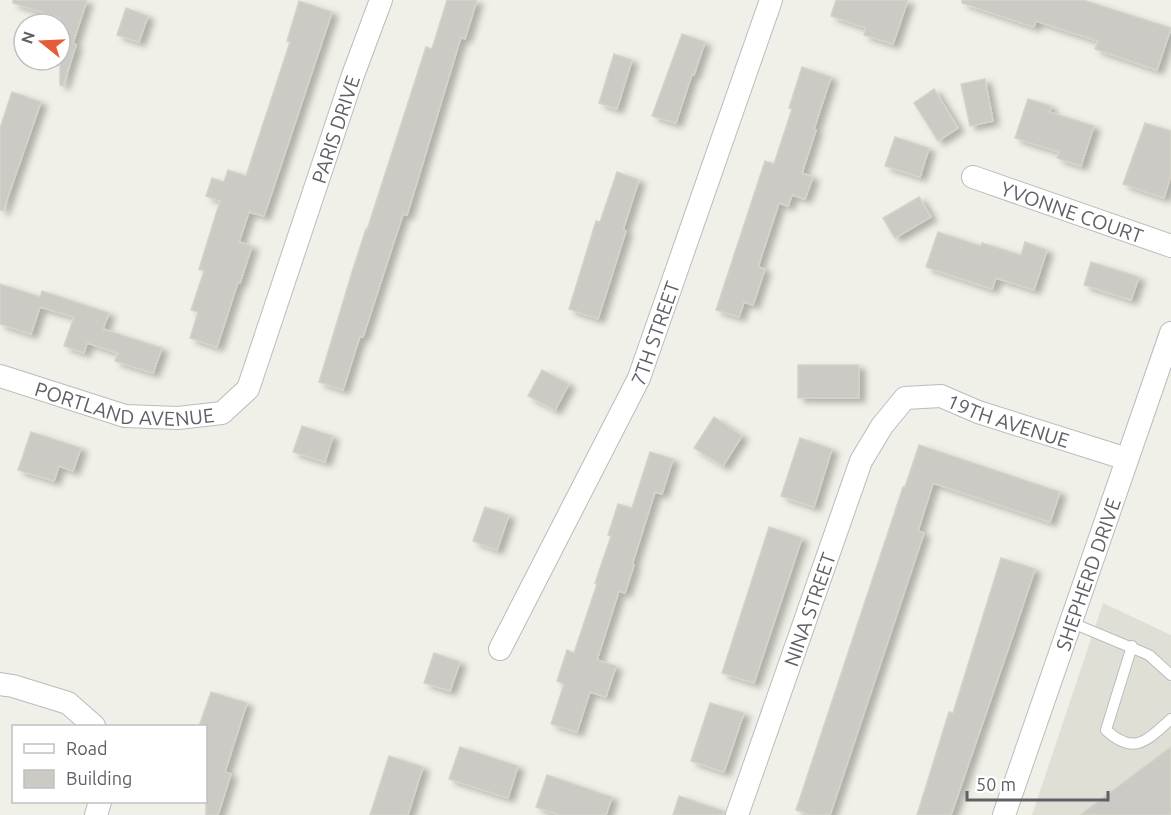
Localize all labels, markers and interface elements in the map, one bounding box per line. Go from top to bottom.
north arrow [12,12,72,72]
text: N [17,29,38,46]
street label: PARIS DRIVE [306,72,364,186]
street label: YVONNE COURT [998,176,1147,247]
street label: 7TH STREET [626,278,683,389]
street label: PORTLAND AVENUE [32,376,215,430]
street label: 19TH AVENUE [944,389,1072,452]
street label: SHEPHERD DRIVE [1050,495,1124,653]
street label: NINA STREET [779,549,840,669]
legend [12,725,207,803]
text: Road [66,738,108,758]
scale bar [967,764,1108,802]
text: Building [66,768,132,788]
text: 50 m [976,774,1016,794]

